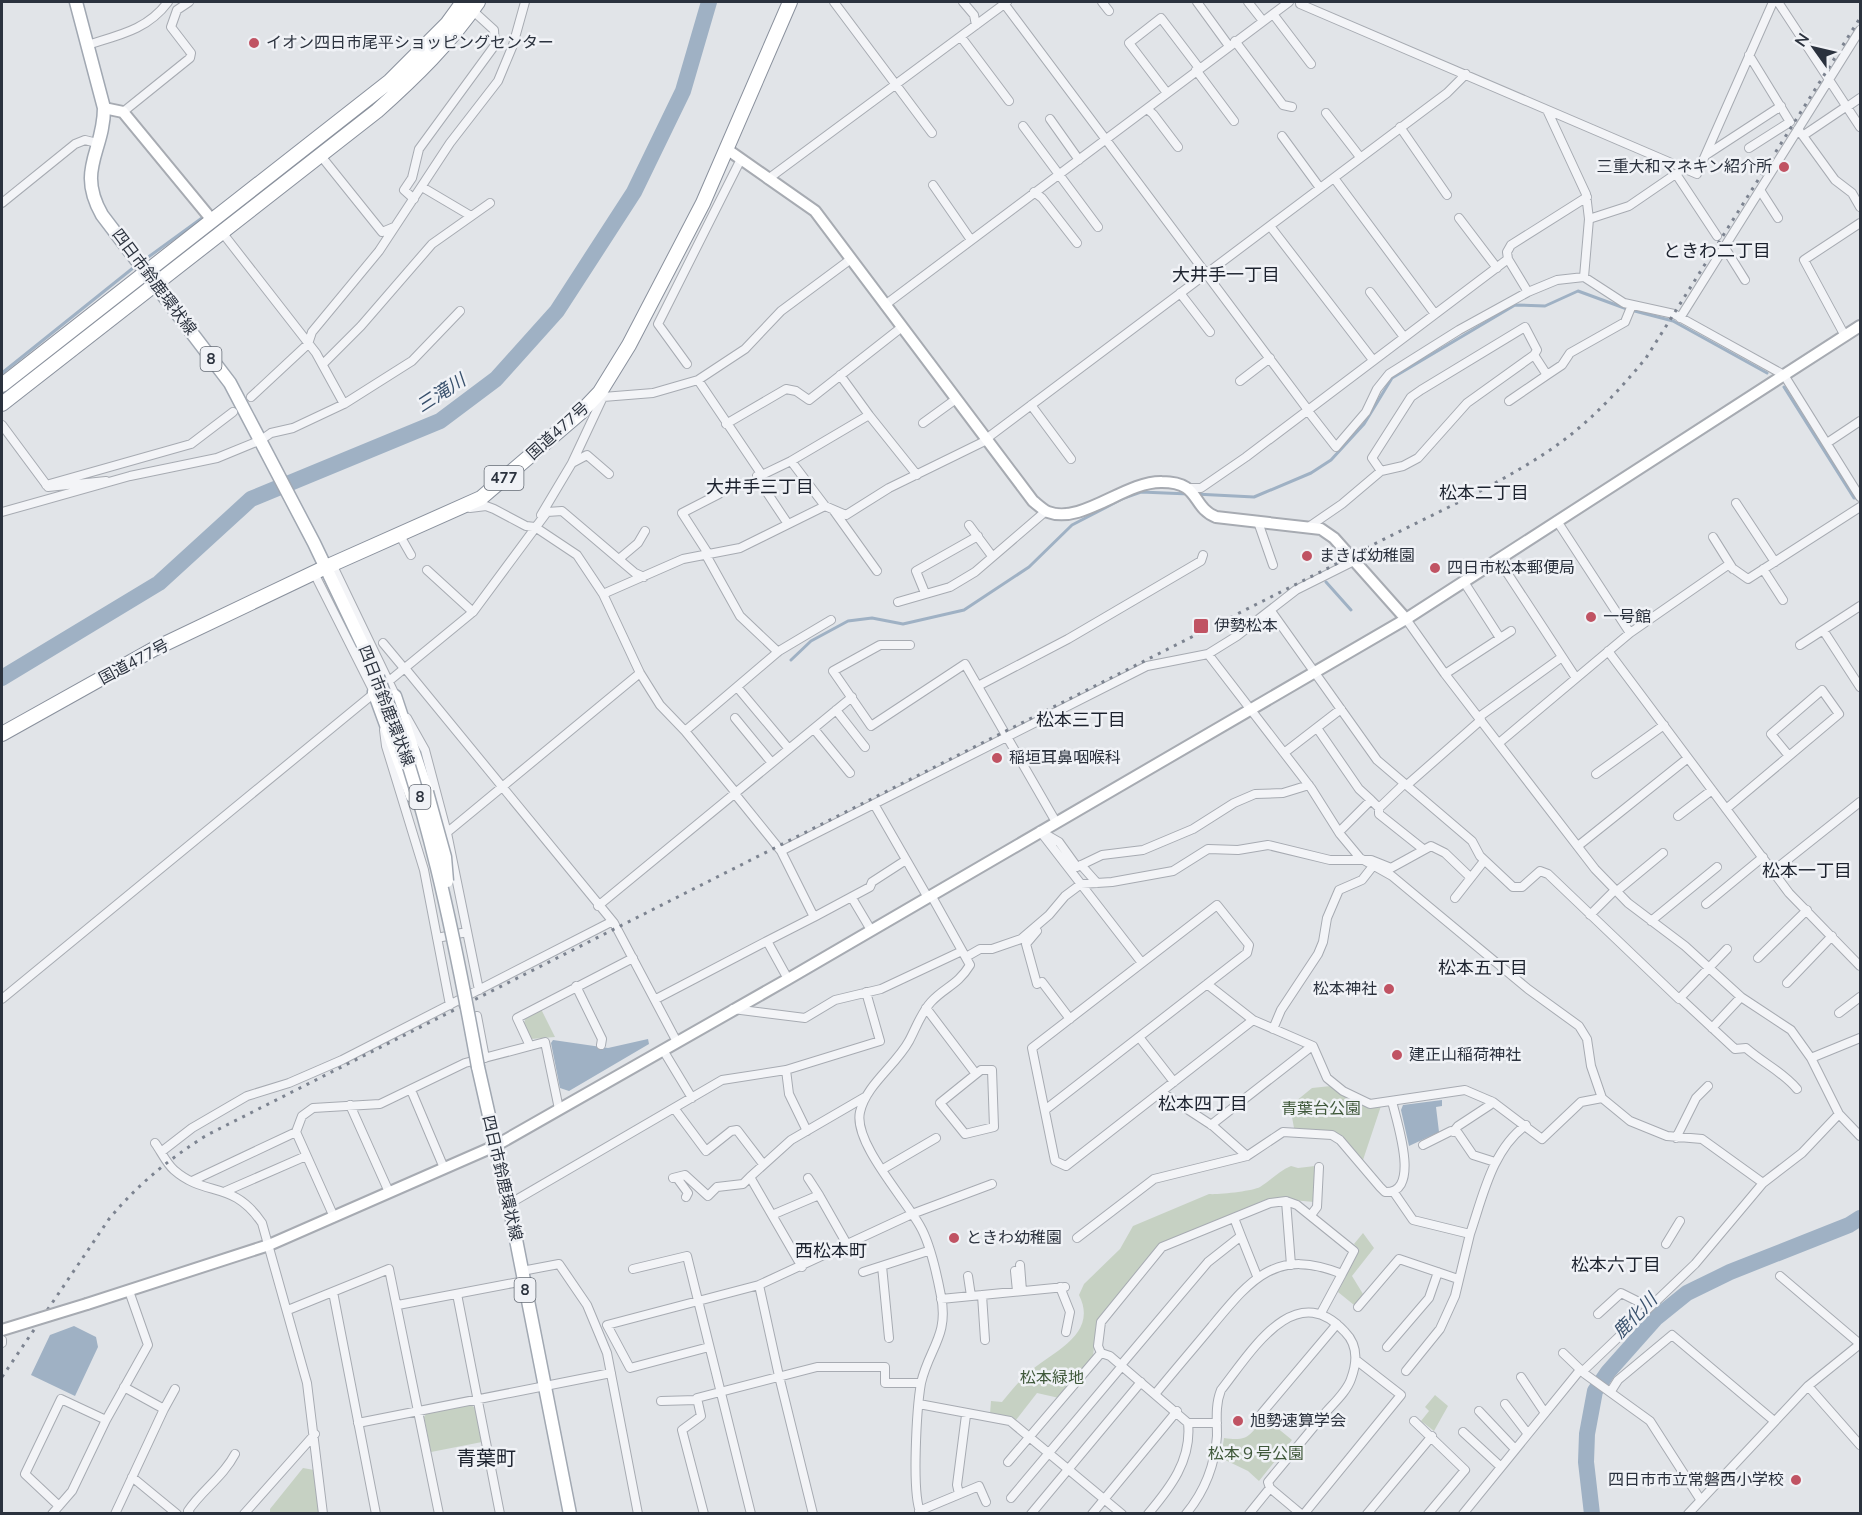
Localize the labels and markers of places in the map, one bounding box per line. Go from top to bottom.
place label: イオン四日市尾平ショッピングセンター [266,32,554,54]
marker: イオン四日市尾平ショッピングセンター [247,36,261,50]
place label: 三重大和マネキン紹介所 [1596,156,1772,178]
marker: 三重大和マネキン紹介所 [1777,160,1791,174]
place label: まきば幼稚園 [1319,545,1415,567]
marker: まきば幼稚園 [1300,549,1314,563]
place label: 四日市松本郵便局 [1447,557,1575,579]
marker: 四日市松本郵便局 [1428,561,1442,575]
place label: 一号館 [1603,606,1651,628]
marker: 一号館 [1584,610,1598,624]
place label: 伊勢松本 [1214,615,1278,637]
marker: 伊勢松本 [1192,617,1210,635]
place label: 稲垣耳鼻咽喉科 [1009,747,1121,769]
marker: 稲垣耳鼻咽喉科 [990,751,1004,765]
place label: 松本神社 [1313,978,1377,1000]
marker: 松本神社 [1382,982,1396,996]
place label: 建正山稲荷神社 [1409,1044,1521,1066]
marker: 建正山稲荷神社 [1390,1048,1404,1062]
place label: ときわ幼稚園 [966,1227,1062,1249]
marker: ときわ幼稚園 [947,1231,961,1245]
place label: 旭勢速算学会 [1250,1410,1346,1432]
marker: 旭勢速算学会 [1231,1414,1245,1428]
place label: 四日市市立常磐西小学校 [1608,1469,1784,1491]
marker: 四日市市立常磐西小学校 [1789,1473,1803,1487]

